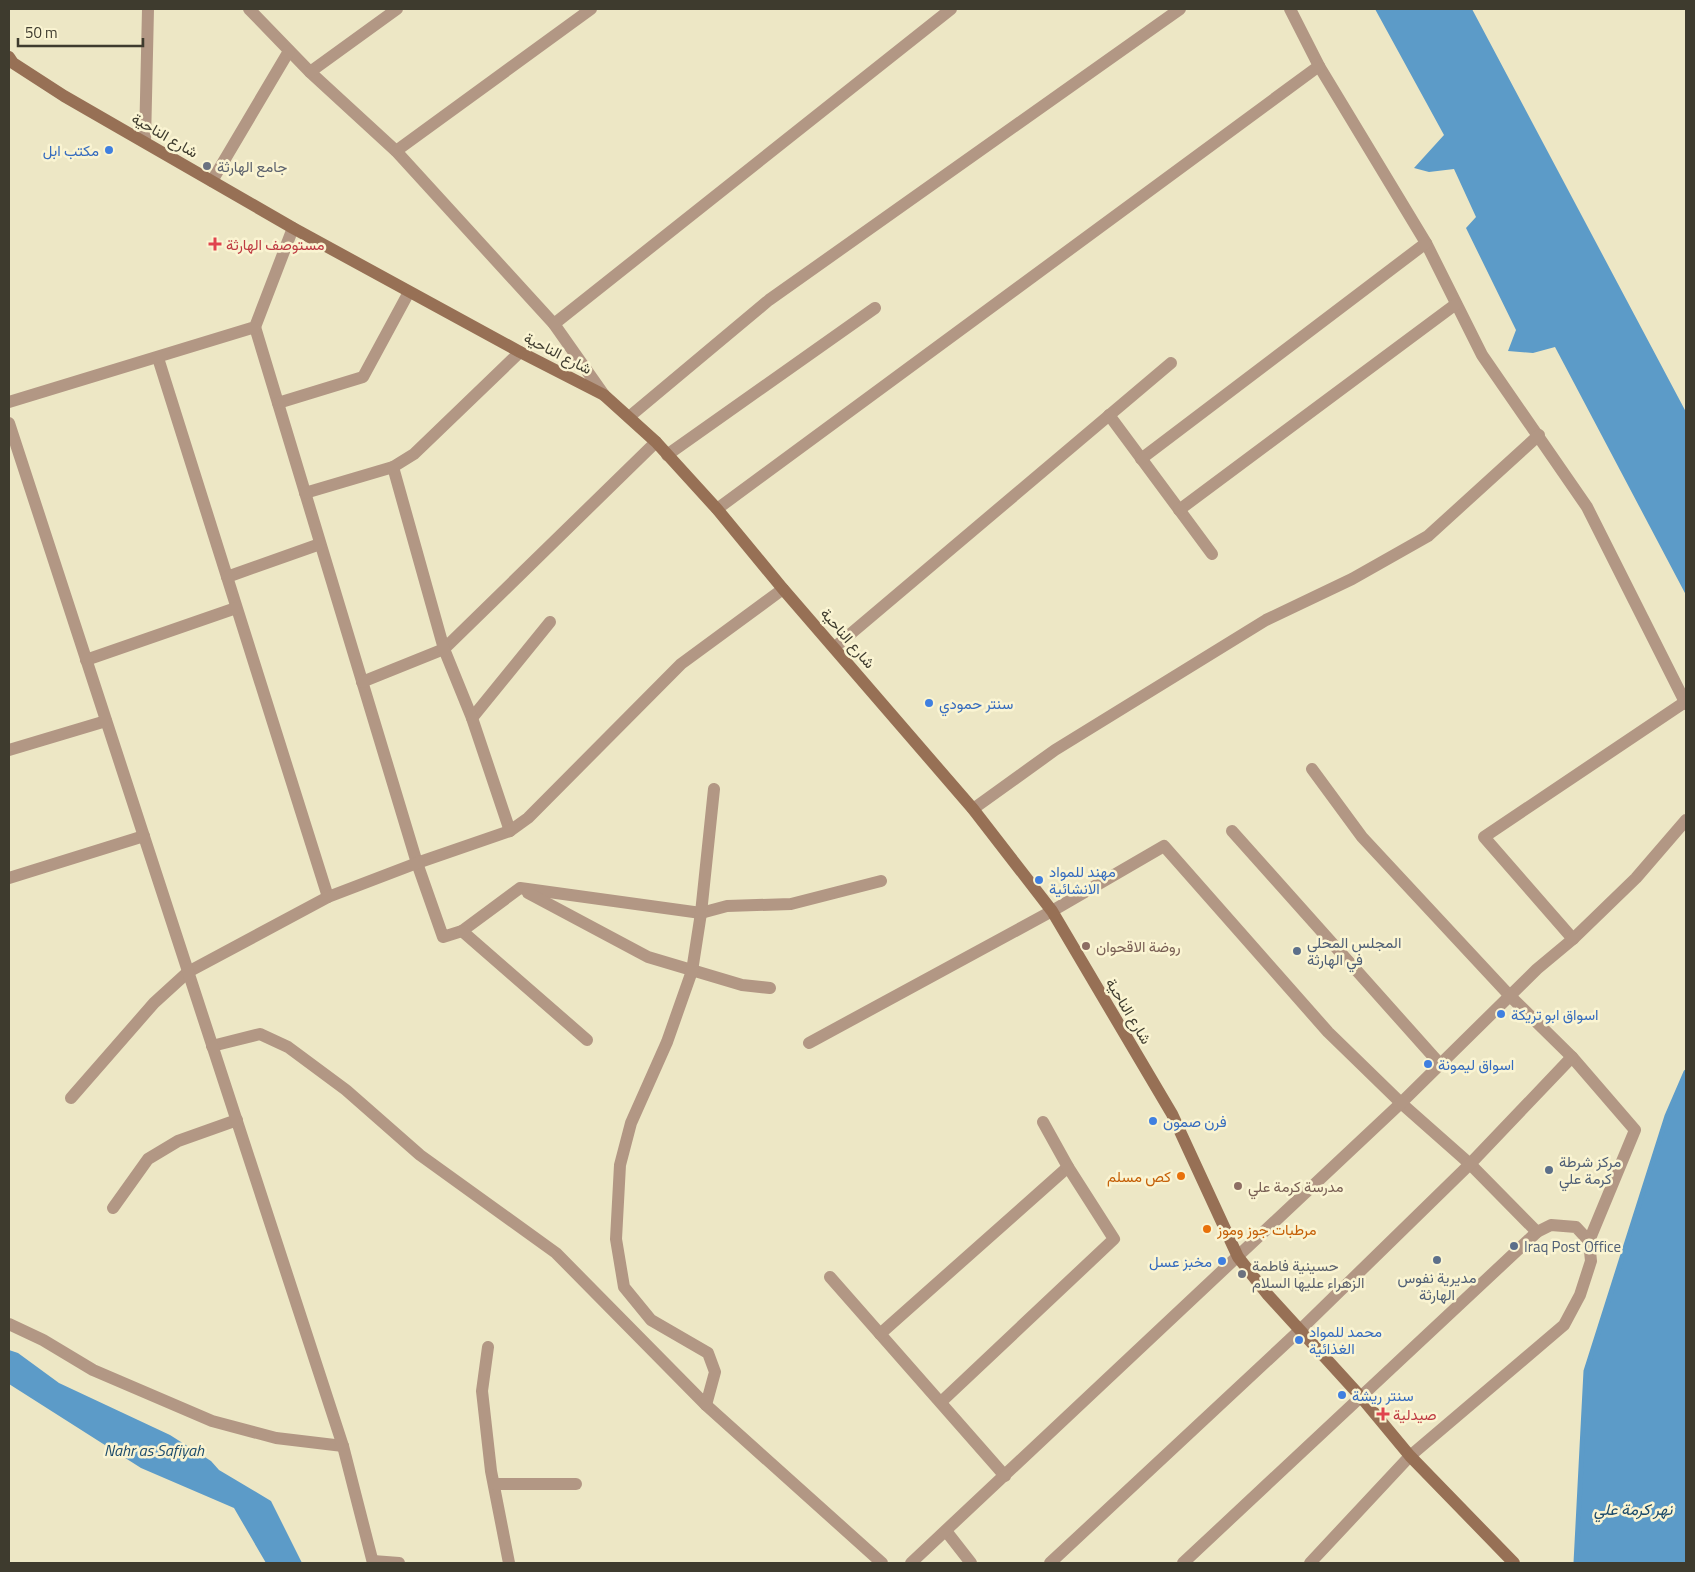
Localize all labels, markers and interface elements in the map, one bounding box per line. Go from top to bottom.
scale bar [18,15,142,47]
text: 50 m [25,21,58,44]
street label: شارع الناحية [127,107,203,163]
place label: مكتب ابل [43,139,99,162]
marker: مكتب ابل [103,144,115,156]
place label: جامع الهارثة [217,155,287,178]
marker: جامع الهارثة [201,160,213,172]
place label: مستوصف الهارثة [226,233,325,256]
marker: مستوصف الهارثة [208,237,222,251]
street label: شارع الناحية [520,326,596,380]
street label: شارع الناحية [815,603,881,673]
place label: سنتر حمودي [939,692,1014,717]
marker: سنتر حمودي [923,697,935,709]
place label: مهند للمواد الانشائية [1049,860,1116,900]
marker: مهند للمواد الانشائية [1033,874,1045,886]
place label: المجلس المحلي في الهارثة [1307,931,1401,973]
place label: روضة الاقحوان [1096,935,1181,958]
marker: روضة الاقحوان [1080,940,1092,952]
marker: المجلس المحلي في الهارثة [1291,945,1303,957]
street label: شارع الناحية [1100,974,1158,1049]
place label: اسواق ابو تريكة [1511,1003,1599,1026]
marker: اسواق ابو تريكة [1495,1008,1507,1020]
place label: اسواق ليمونة [1438,1053,1514,1076]
marker: اسواق ليمونة [1422,1058,1434,1070]
place label: فرن صمون [1163,1110,1227,1133]
marker: فرن صمون [1147,1115,1159,1127]
place label: مركز شرطة كرمة علي [1559,1150,1621,1192]
marker: مركز شرطة كرمة علي [1543,1164,1555,1176]
place label: كص مسلم [1107,1165,1171,1188]
marker: كص مسلم [1175,1170,1187,1182]
place label: مدرسة كرمة علي [1248,1175,1344,1200]
marker: مدرسة كرمة علي [1232,1180,1244,1192]
place label: مرطبات جوز وموز [1216,1218,1317,1241]
marker: مرطبات جوز وموز [1201,1223,1213,1235]
place label: Iraq Post Office [1524,1235,1621,1258]
marker: Iraq Post Office [1508,1240,1520,1252]
place label: مخبز عسل [1149,1250,1212,1273]
place label: حسينية فاطمة الزهراء عليها السلام [1252,1254,1364,1294]
marker: مديرية نفوس الهارثة [1431,1254,1443,1266]
marker: مخبز عسل [1216,1255,1228,1267]
place label: مديرية نفوس الهارثة [1398,1266,1476,1306]
marker: حسينية فاطمة الزهراء عليها السلام [1236,1268,1248,1280]
place label: محمد للمواد الغذائية [1309,1320,1382,1360]
marker: محمد للمواد الغذائية [1293,1334,1305,1346]
place label: سنتر ريشة [1352,1384,1414,1407]
marker: سنتر ريشة [1336,1389,1348,1401]
place label: صيدلية [1393,1403,1437,1426]
marker: صيدلية [1377,1408,1389,1420]
water label: Nahr as Safiyah [104,1438,205,1462]
water label: نهر كرمة علي [1594,1497,1674,1523]

